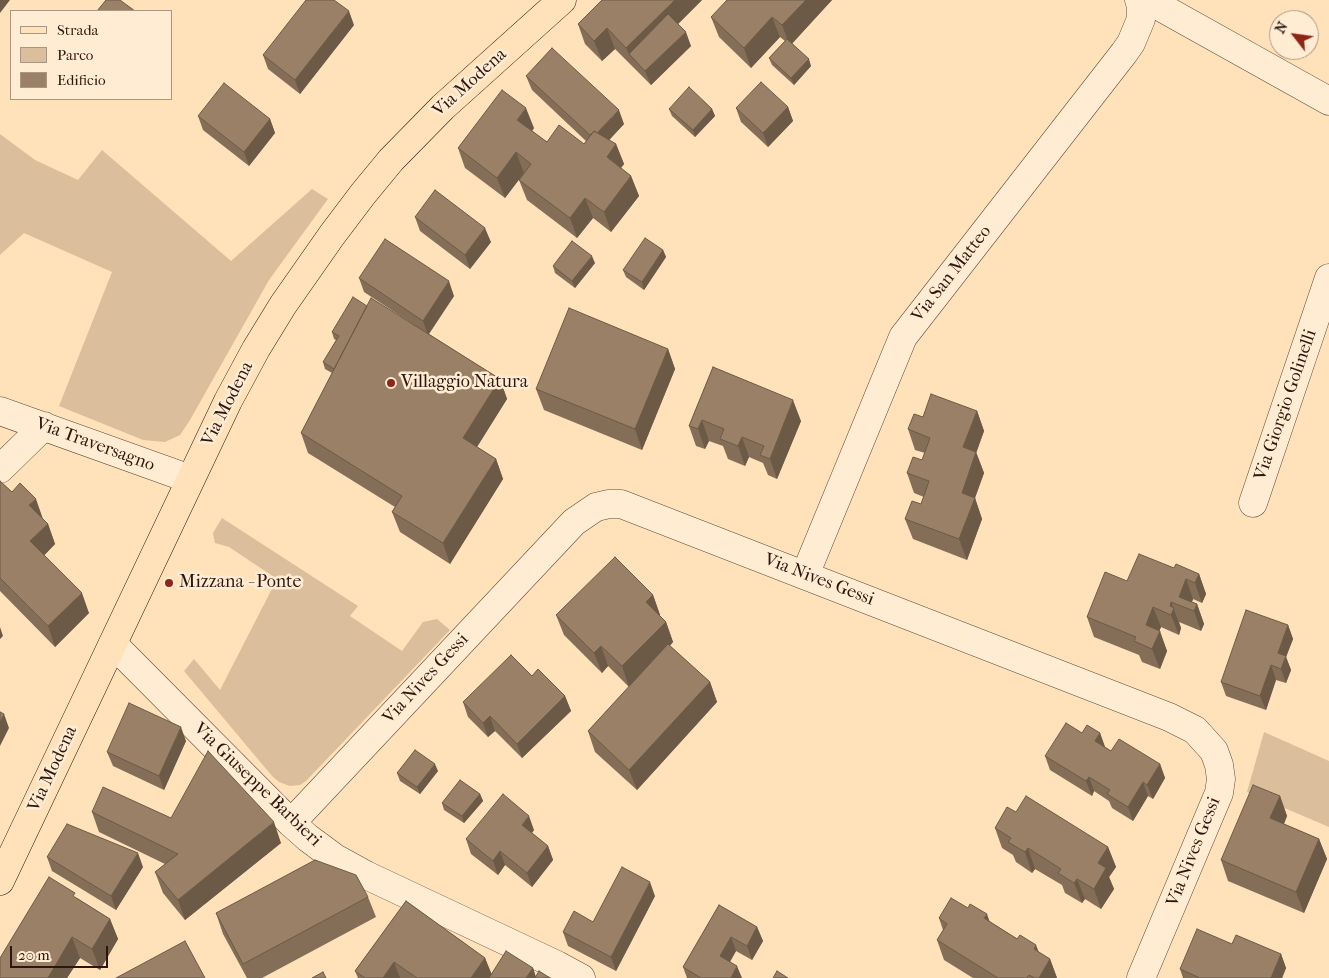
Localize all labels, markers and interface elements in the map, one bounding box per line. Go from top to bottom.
legend [10,10,172,100]
north arrow [1269,10,1319,60]
text: N [1271,19,1291,37]
text: Strada [57,21,99,39]
street label: Via Modena [429,44,511,122]
text: Parco [57,46,93,64]
text: Edificio [57,71,106,89]
street label: Via San Matteo [908,221,996,327]
street label: Via Giorgio Golinelli [1250,327,1322,483]
street label: Via Modena [197,358,259,450]
place label: Villaggio Natura [401,372,528,394]
marker: Villaggio Natura [385,377,397,389]
street label: Via Traversagno [33,413,157,477]
street label: Via Nives Gessi [761,549,877,611]
place label: Mizzana - Ponte [179,572,301,594]
marker: Mizzana - Ponte [163,577,175,589]
street label: Via Nives Gessi [379,629,473,729]
street label: Via Giuseppe Barbieri [189,718,325,852]
street label: Via Modena [24,723,82,815]
street label: Via Nives Gessi [1162,794,1226,910]
scale bar [12,936,110,968]
text: 20 m [18,946,50,964]

